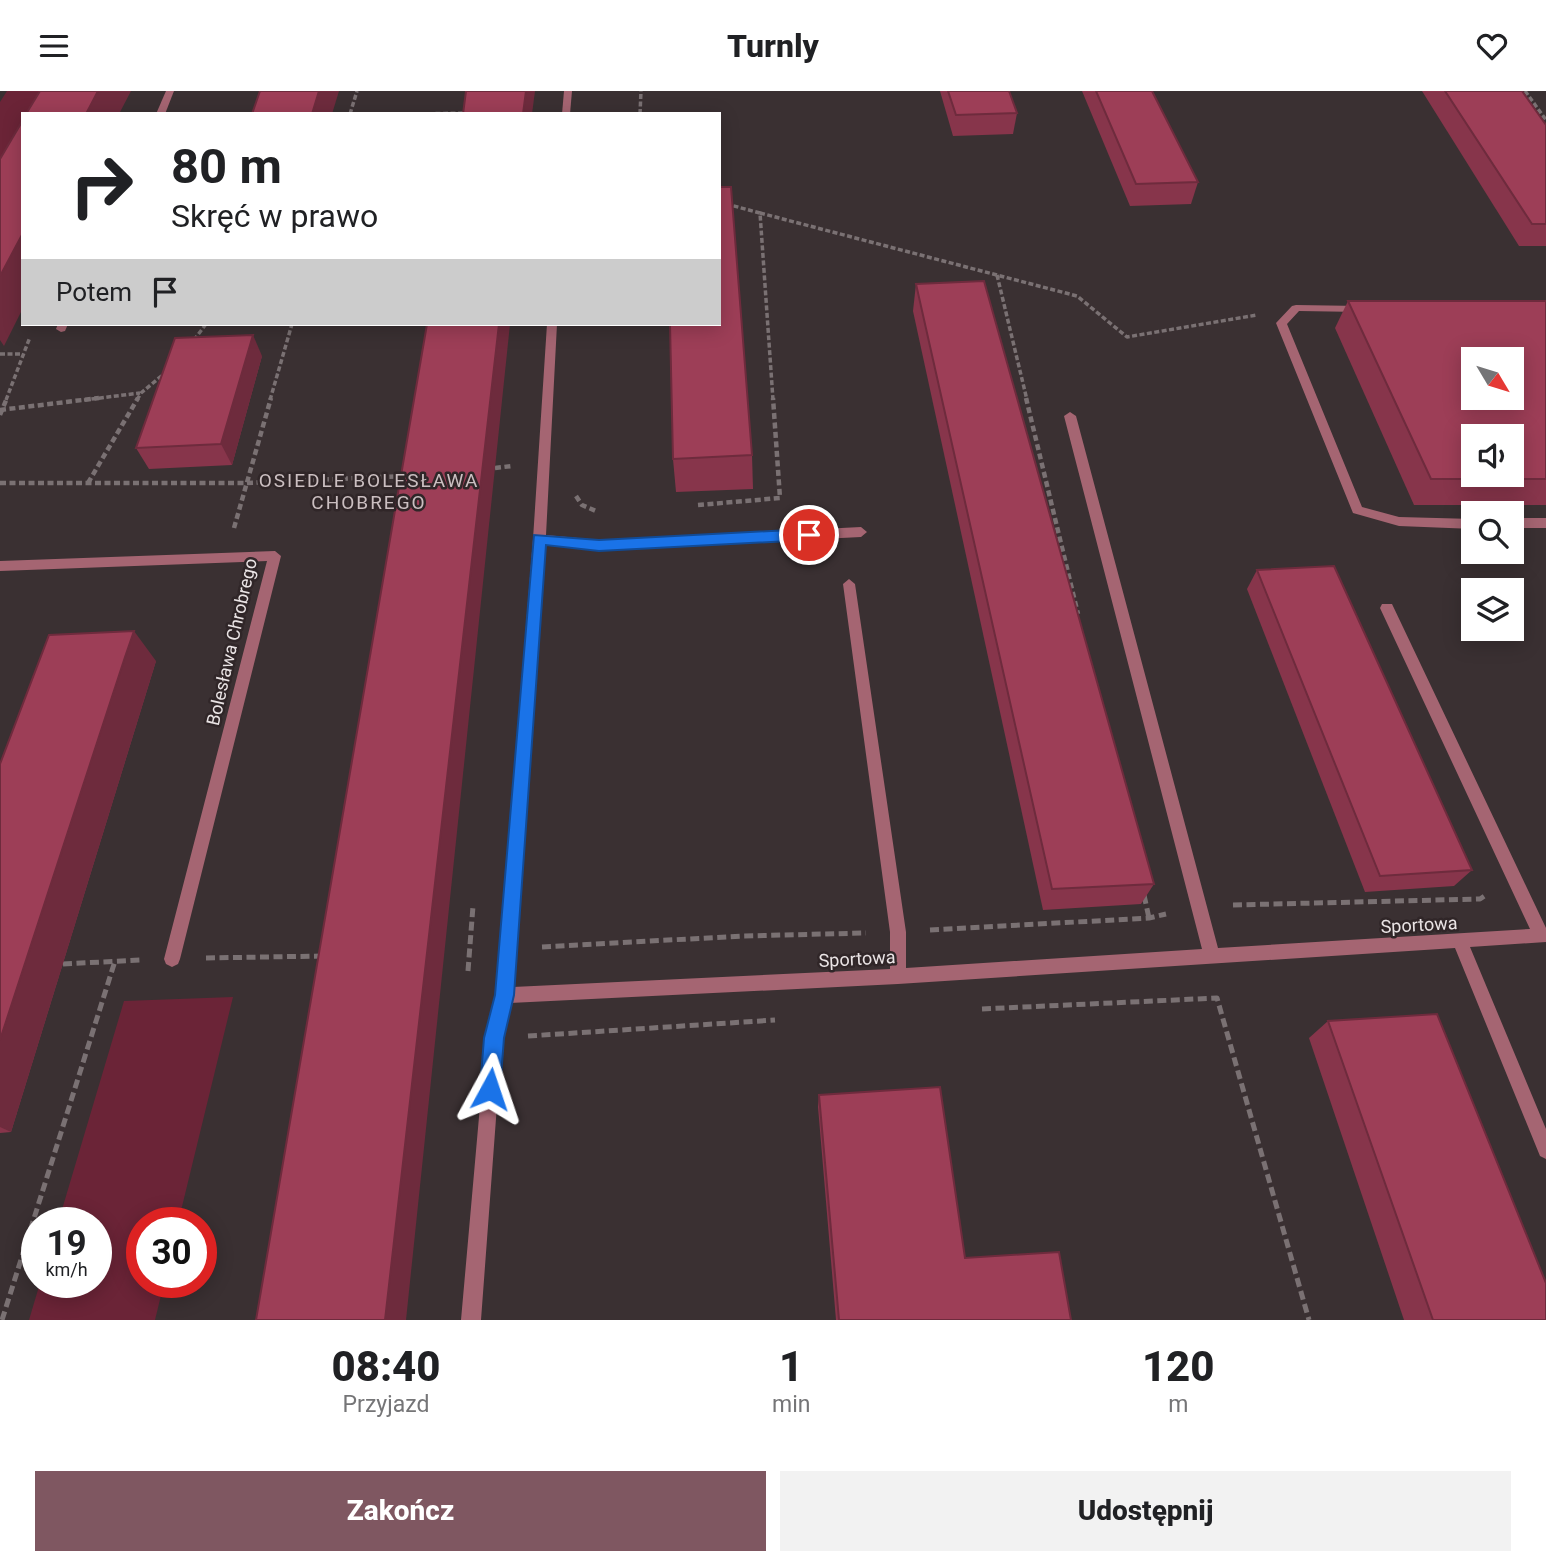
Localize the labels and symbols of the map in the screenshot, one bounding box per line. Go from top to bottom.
north arrow [1461,347,1524,409]
district label: OSIEDLE BOLESŁAWA CHOBREGO [259,469,479,514]
pin [779,505,839,565]
street label: Bolesława Chrobrego [202,556,261,728]
street label: Sportowa [1380,912,1458,937]
street label: Sportowa [818,946,896,971]
position arrow [453,1052,527,1126]
speed limit sign: 30 [126,1207,217,1298]

